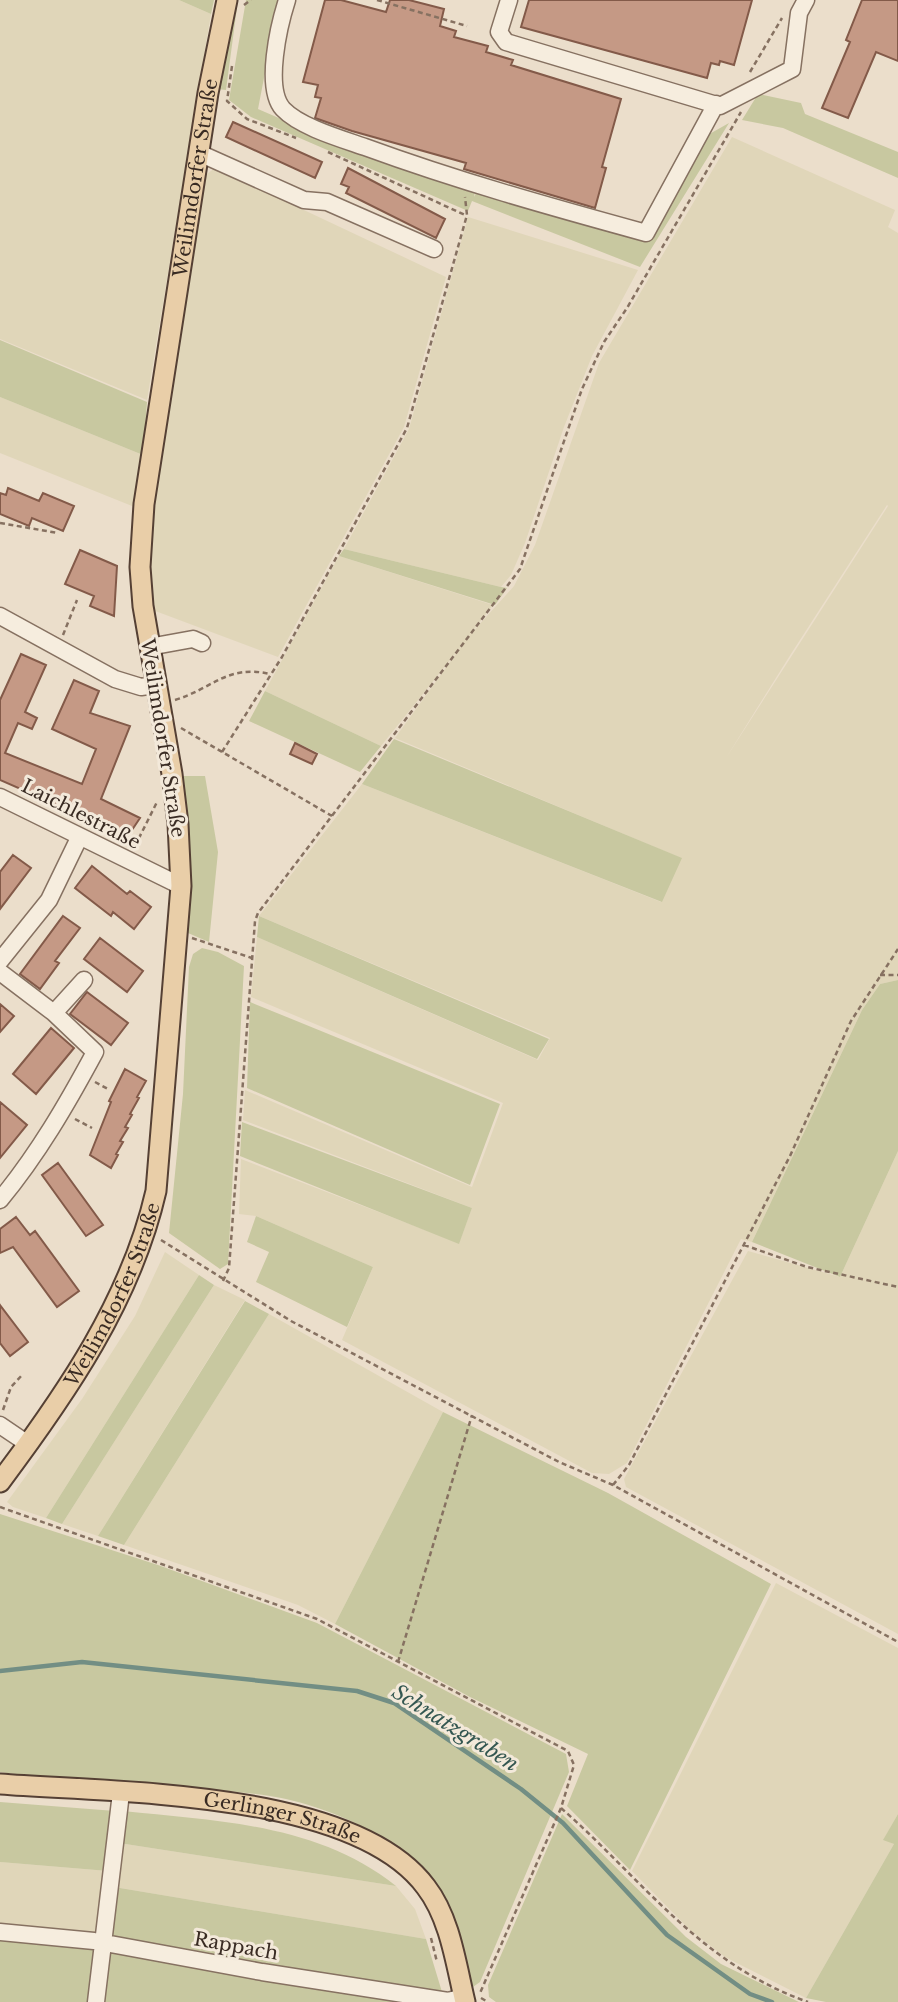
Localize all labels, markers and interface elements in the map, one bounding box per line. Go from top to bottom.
street label: Weilimdorfer Straße [168,76,222,280]
street label: Weilimdorfer Straße [136,636,190,839]
street label: Laichlestraße [18,774,144,854]
street label: Weilimdorfer Straße [59,1200,164,1391]
water label: Schnatzgraben [387,1679,523,1777]
street label: Gerlinger Straße [202,1787,365,1848]
street label: Rappach [192,1927,280,1965]

